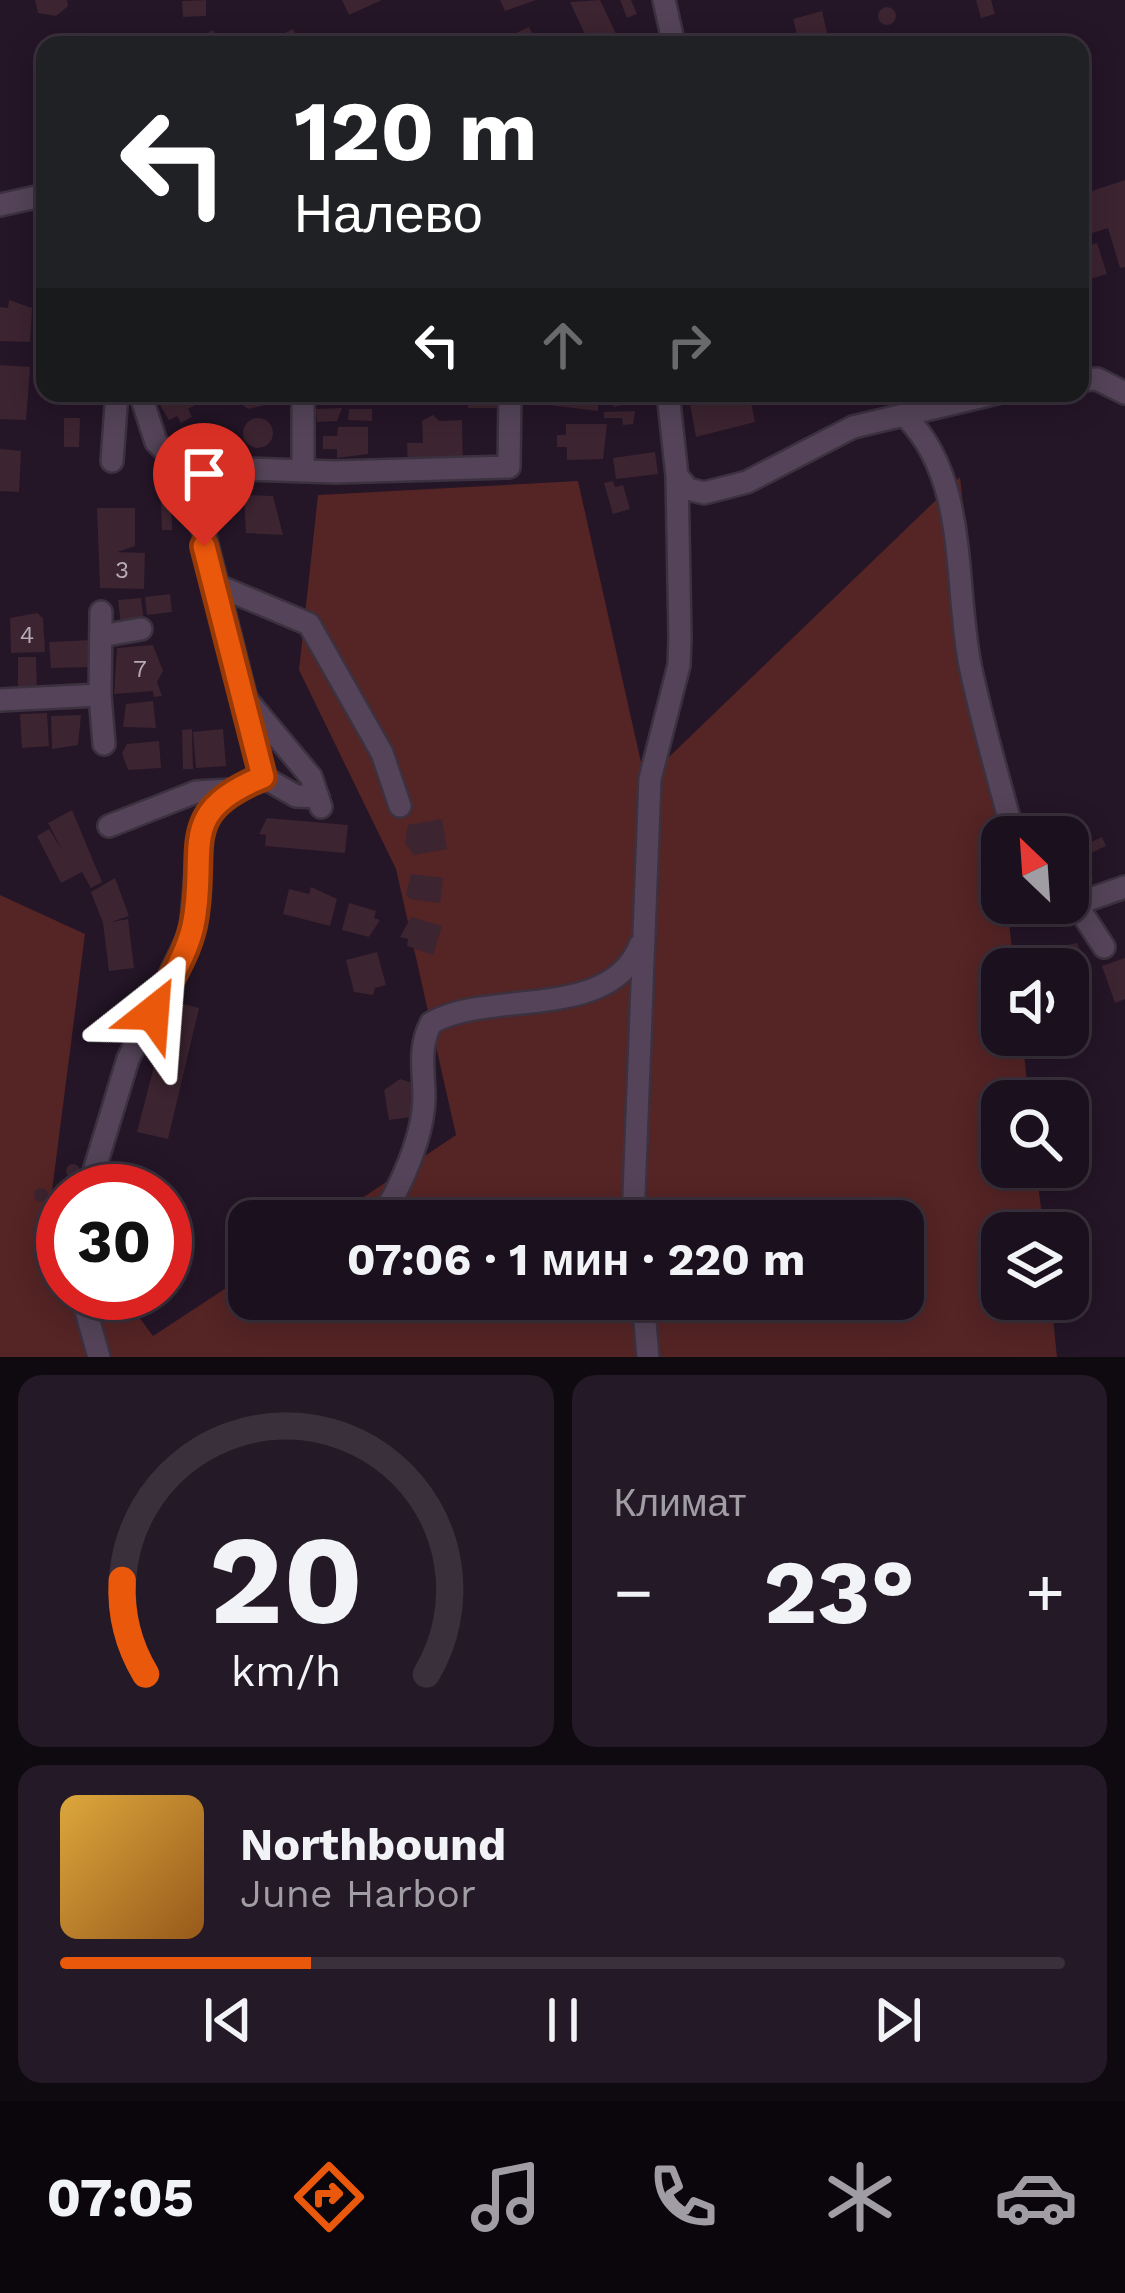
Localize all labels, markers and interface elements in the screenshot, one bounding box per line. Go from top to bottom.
text: 120 m [294,82,537,180]
icon: left [96,84,252,240]
text: Налево [294,182,483,245]
icon: left [404,312,470,378]
icon: ahead [530,312,596,378]
icon: right [656,312,722,378]
pin [153,423,255,546]
icon: arrive [171,441,237,507]
house number: 3 [115,556,129,584]
house number: 4 [20,621,34,649]
house number: 7 [133,655,147,683]
north arrow [981,816,1089,924]
map controls [981,816,1089,1320]
button: sound [981,948,1089,1056]
position arrow [90,950,216,1076]
button: search [981,1080,1089,1188]
speed limit sign: 30 [36,1164,192,1320]
button: layers [981,1212,1089,1320]
text: 07:06 · 1 мин · 220 m [347,1233,805,1286]
text: Климат [614,1480,746,1525]
text: 20 [208,1507,363,1653]
text: 23° [763,1539,915,1645]
text: − [614,1554,653,1631]
text: + [1025,1554,1065,1631]
text: km/h [230,1646,341,1696]
text: Northbound [240,1818,506,1871]
text: June Harbor [240,1871,476,1916]
icon: previous [195,1987,261,2053]
icon: pause [530,1987,596,2053]
icon: next [865,1987,931,2053]
icon: directions [287,2155,371,2239]
icon: music [464,2155,548,2239]
icon: phone [641,2155,725,2239]
icon: climate [818,2155,902,2239]
icon: car [994,2155,1078,2239]
text: 07:05 [46,2166,194,2229]

